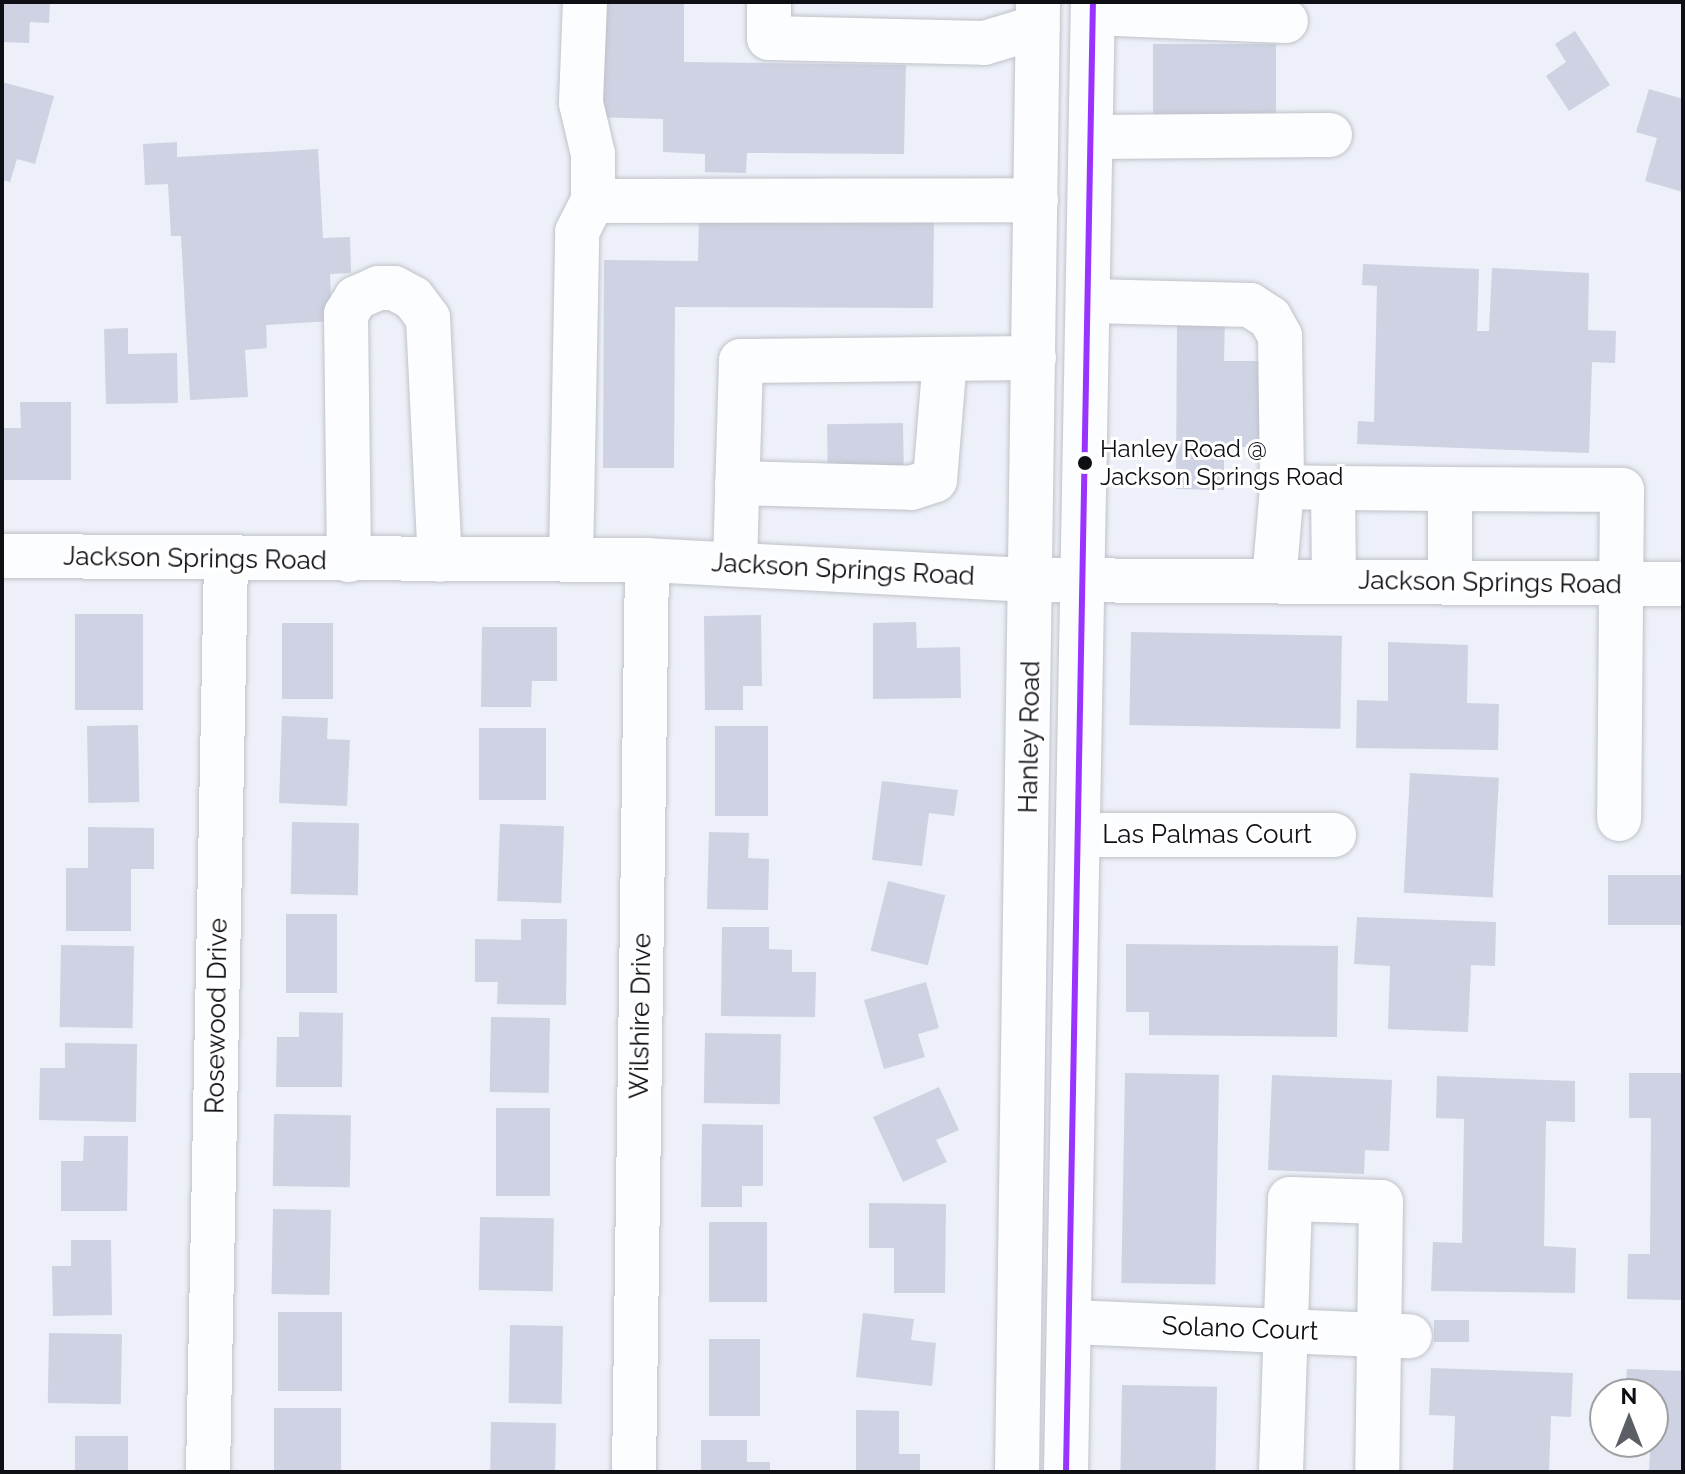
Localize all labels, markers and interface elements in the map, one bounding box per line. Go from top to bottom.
place label: Hanley Road @ Jackson Springs Road [1100,435,1343,491]
marker: Hanley Road @ Jackson Springs Road [1077,455,1093,471]
street label: Jackson Springs Road [63,541,327,577]
street label: Jackson Springs Road [711,548,975,592]
street label: Jackson Springs Road [1358,565,1622,601]
street label: Hanley Road [1013,660,1047,814]
street label: Las Palmas Court [1102,819,1312,851]
street label: Rosewood Drive [200,918,234,1114]
street label: Wilshire Drive [624,933,658,1099]
street label: Solano Court [1161,1311,1319,1347]
north arrow [1589,1378,1669,1458]
text: N [1621,1383,1637,1409]

